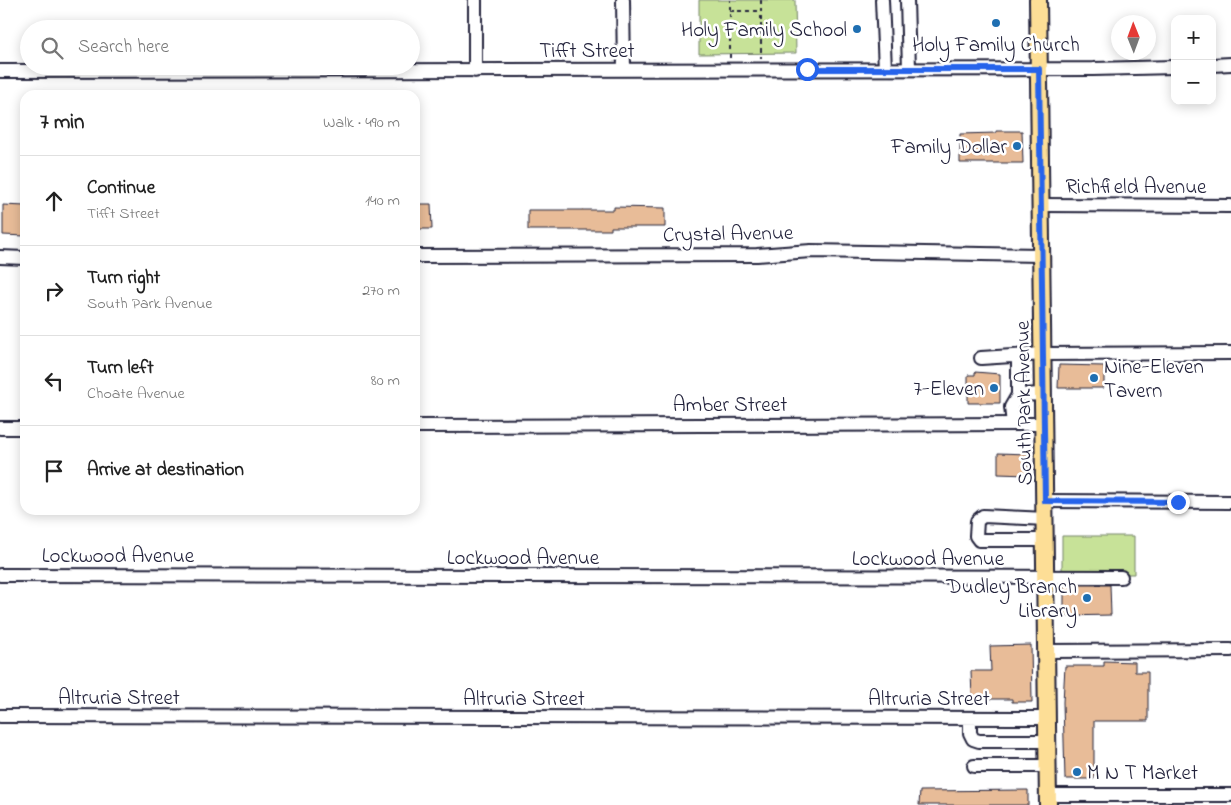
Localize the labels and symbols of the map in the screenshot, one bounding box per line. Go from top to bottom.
north arrow [1111,15,1156,60]
place label: Holy Family School [681,16,847,48]
marker: Holy Family Church [990,17,1002,29]
marker: Holy Family School [851,23,863,35]
place label: Holy Family Church [912,31,1080,63]
street label: Tifft Street [539,37,635,67]
route start [796,58,819,81]
place label: Family Dollar [890,133,1007,165]
marker: Family Dollar [1011,140,1023,152]
street label: Richfield Avenue [1066,173,1207,203]
street label: Crystal Avenue [663,219,794,253]
street label: South Park Avenue [1009,320,1041,486]
place label: Nine-Eleven Tavern [1104,353,1204,407]
marker: Nine-Eleven Tavern [1088,372,1100,384]
place label: 7-Eleven [913,375,984,405]
marker: 7-Eleven [988,382,1000,394]
street label: Amber Street [673,391,787,421]
route end [1167,491,1190,514]
street label: Lockwood Avenue [42,542,195,572]
street label: Lockwood Avenue [447,544,600,574]
street label: Lockwood Avenue [852,545,1005,575]
place label: Dudley Branch Library [945,573,1077,629]
marker: Dudley Branch Library [1081,592,1093,604]
street label: Altruria Street [58,684,180,714]
street label: Altruria Street [463,685,585,715]
street label: Altruria Street [868,685,990,715]
place label: M N T Market [1087,759,1198,789]
marker: M N T Market [1071,766,1083,778]

